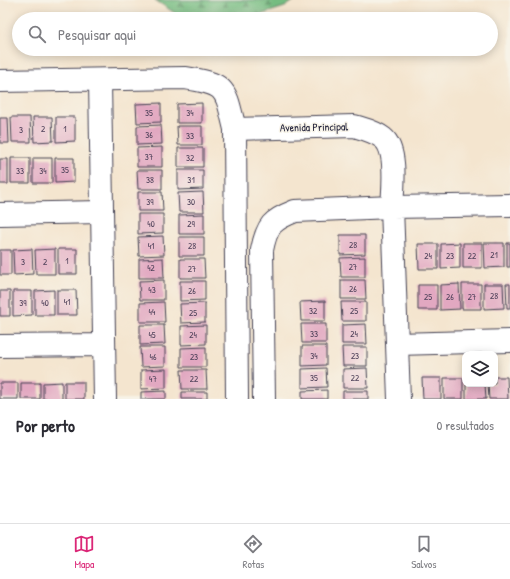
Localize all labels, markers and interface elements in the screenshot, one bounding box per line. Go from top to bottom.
search box [12,12,498,56]
icon: search [26,23,48,45]
text: Pesquisar aqui [58,24,136,45]
house number: 35 [145,107,153,119]
house number: 34 [186,107,194,119]
street label: Avenida Principal [280,119,348,135]
house number: 2 [41,123,46,135]
house number: 1 [63,123,67,135]
house number: 3 [19,124,23,136]
house number: 36 [145,129,153,141]
house number: 33 [186,130,194,142]
house number: 37 [145,151,154,163]
house number: 32 [186,152,195,164]
house number: 35 [61,164,69,176]
house number: 33 [16,165,24,177]
house number: 34 [39,165,47,177]
house number: 38 [146,174,154,186]
house number: 31 [187,174,195,186]
house number: 39 [146,196,154,208]
house number: 30 [187,196,195,208]
house number: 40 [147,218,155,230]
house number: 29 [187,218,195,230]
house number: 28 [349,239,357,251]
house number: 41 [148,240,154,252]
house number: 28 [188,240,196,252]
house number: 21 [490,249,498,261]
house number: 24 [424,250,432,262]
house number: 23 [446,250,454,262]
house number: 22 [468,250,477,262]
house number: 1 [65,255,69,267]
house number: 3 [21,256,25,268]
house number: 2 [43,256,48,268]
house number: 27 [349,261,358,273]
house number: 42 [147,262,156,274]
house number: 27 [188,263,197,275]
house number: 26 [349,283,357,295]
house number: 43 [148,284,156,296]
house number: 26 [188,285,196,297]
house number: 28 [490,290,498,302]
house number: 25 [424,291,432,303]
house number: 26 [446,291,454,303]
house number: 27 [468,291,477,303]
house number: 41 [64,296,70,308]
house number: 39 [19,297,27,309]
house number: 40 [41,297,49,309]
house number: 32 [309,305,318,317]
house number: 25 [350,305,358,317]
house number: 44 [149,306,156,318]
house number: 25 [189,307,197,319]
house number: 33 [310,328,318,340]
house number: 24 [350,328,358,340]
house number: 45 [148,329,156,341]
house number: 24 [189,329,197,341]
house number: 34 [310,350,318,362]
house number: 23 [351,350,359,362]
house number: 46 [150,351,157,363]
house number: 23 [190,351,198,363]
map controls [462,351,498,387]
button: layers [462,351,498,387]
house number: 35 [310,372,318,384]
house number: 22 [351,372,360,384]
house number: 47 [149,373,157,385]
house number: 22 [190,373,199,385]
text: Por perto [16,414,75,437]
text: 0 resultados [436,416,494,434]
tab: Mapa [73,533,95,571]
tab: Rotas [242,533,264,571]
tab: Salvos [411,533,437,571]

